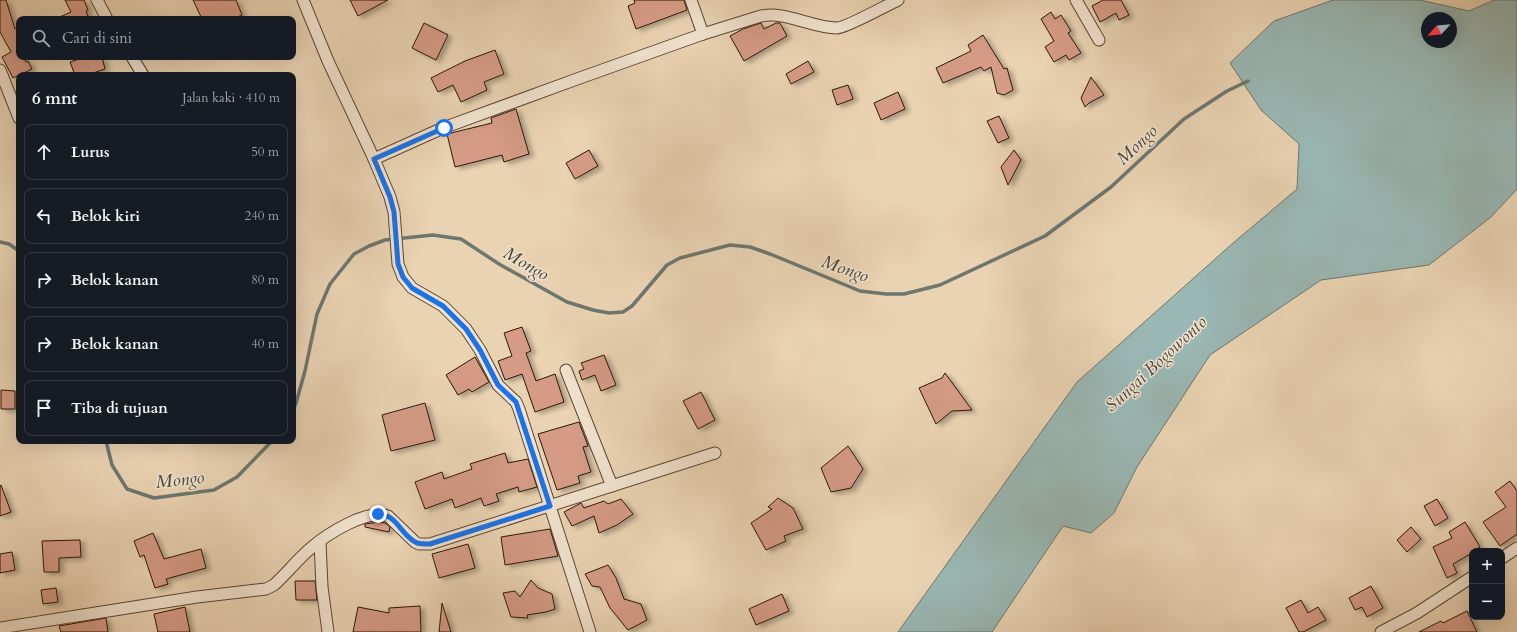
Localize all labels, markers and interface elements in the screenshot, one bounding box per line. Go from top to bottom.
north arrow [1421,12,1457,48]
search box [16,16,296,60]
icon: search [30,27,52,49]
text: Cari di sini [62,28,132,48]
text: 6 mnt [32,87,77,110]
text: Jalan kaki · 410 m [182,89,280,107]
route start [435,119,453,137]
water label: Mongo [1111,119,1163,171]
icon: ahead [33,141,55,163]
text: Lurus [71,142,110,162]
text: 50 m [251,143,279,161]
icon: left [33,205,55,227]
text: Belok kiri [71,206,140,226]
text: 240 m [245,207,279,225]
water label: Mongo [499,241,553,287]
water label: Mongo [818,249,872,289]
icon: right [33,269,55,291]
text: Belok kanan [71,270,159,290]
text: 80 m [251,271,279,289]
water label: Sungai Bogowonto [1099,310,1213,418]
icon: right [33,333,55,355]
text: Belok kanan [71,334,159,354]
text: 40 m [251,335,279,353]
icon: arrive [33,397,55,419]
text: Tiba di tujuan [71,398,168,418]
water label: Mongo [154,465,206,495]
route end [369,505,387,523]
map controls [1469,548,1505,620]
button: + [1469,548,1505,584]
button: − [1469,584,1505,620]

